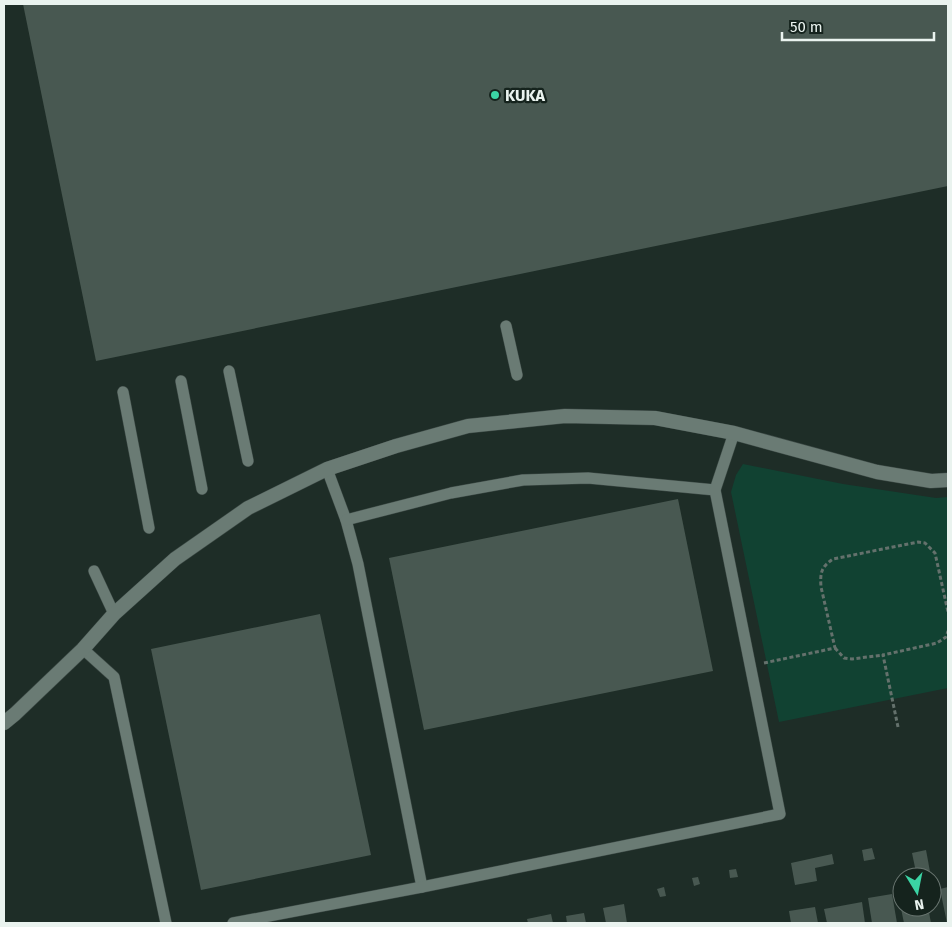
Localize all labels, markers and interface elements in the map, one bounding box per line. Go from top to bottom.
scale bar [782,10,934,42]
text: 50 m [790,18,823,36]
place label: KUKA [505,86,546,105]
marker: KUKA [489,89,501,101]
north arrow [892,867,942,917]
text: N [913,895,925,913]

